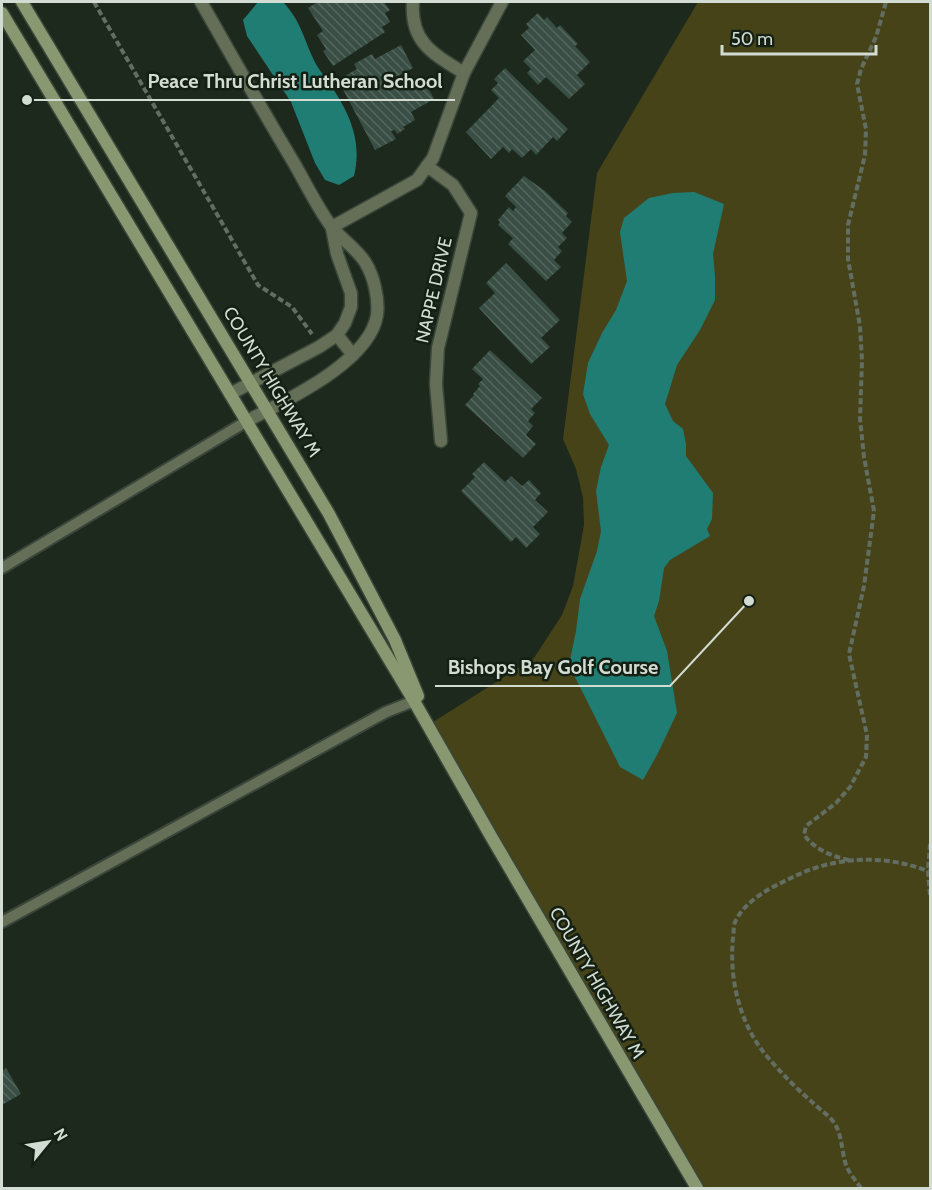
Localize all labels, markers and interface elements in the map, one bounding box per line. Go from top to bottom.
scale bar [722,18,876,56]
text: 50 m [731,28,773,50]
callout: Peace Thru Christ Lutheran School [135,62,455,100]
text: Peace Thru Christ Lutheran School [147,69,443,93]
street label: NAPPE DRIVE [411,235,457,345]
street label: COUNTY HIGHWAY M [218,303,326,461]
callout: Bishops Bay Golf Course [435,648,670,686]
text: Bishops Bay Golf Course [448,655,658,679]
street label: COUNTY HIGHWAY M [545,903,649,1063]
north arrow [18,1112,78,1172]
text: N [50,1125,72,1144]

